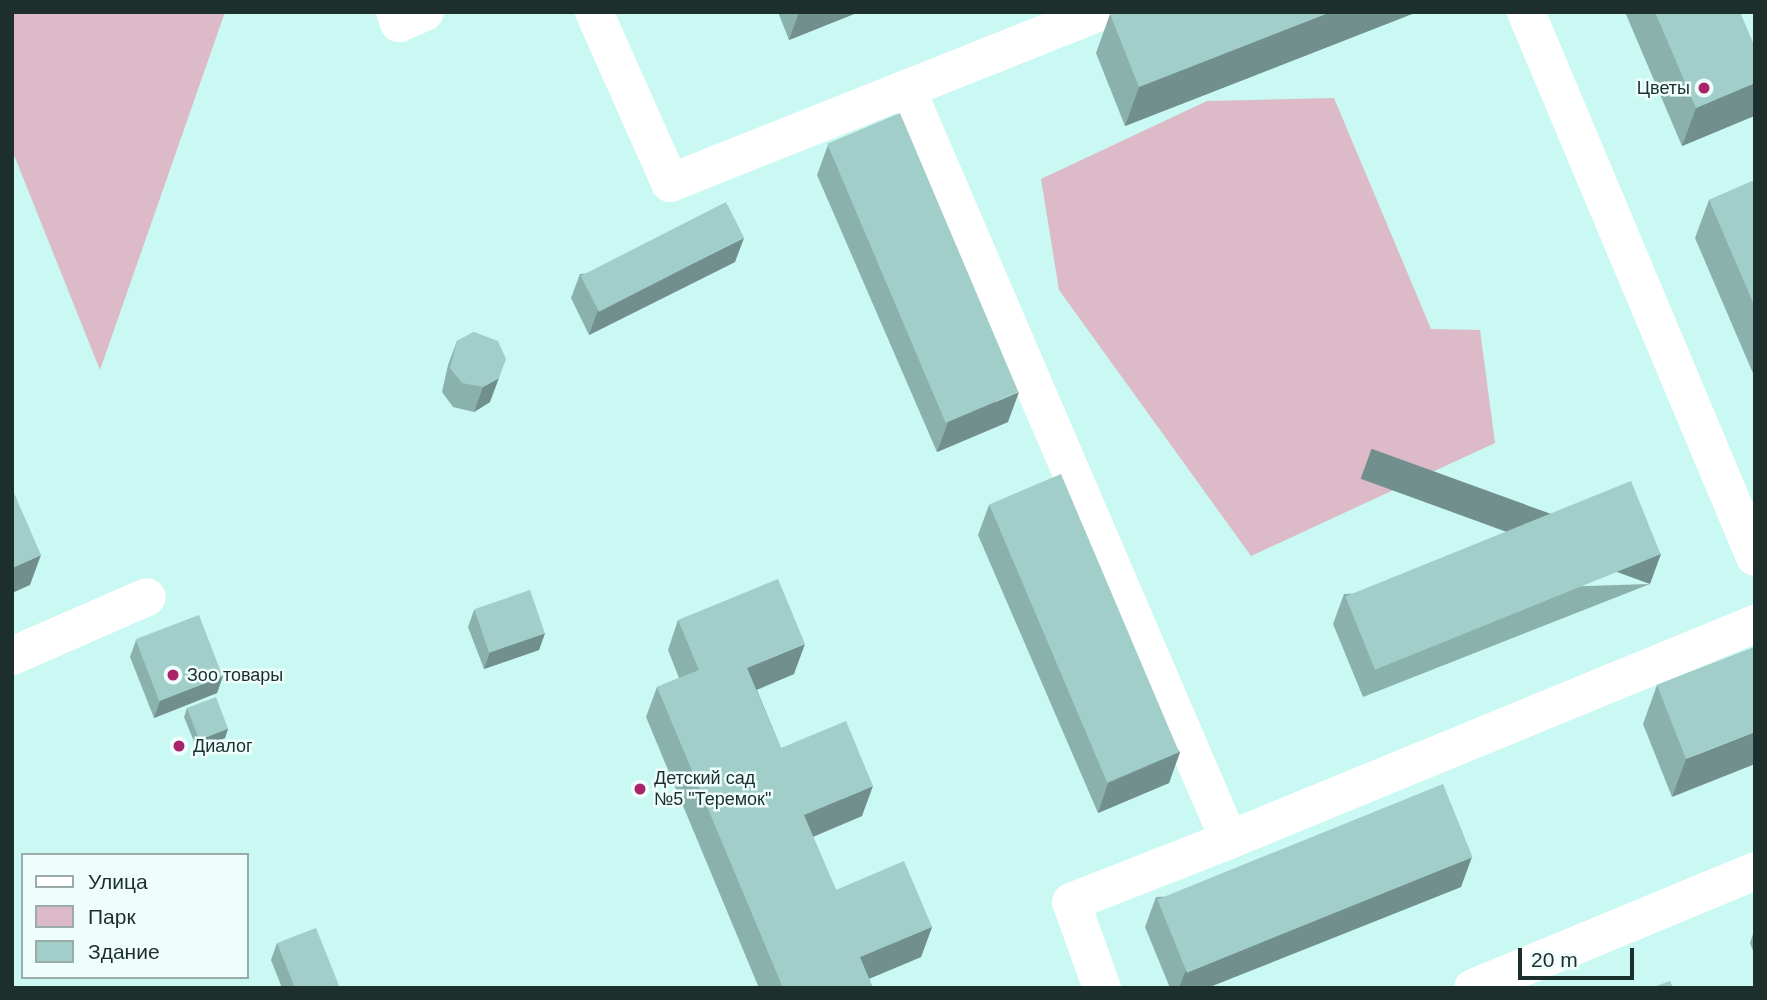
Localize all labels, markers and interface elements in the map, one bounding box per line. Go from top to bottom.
place label: Цветы [1637,77,1690,99]
marker: Цветы [1696,80,1712,96]
place label: Зоо товары [187,664,283,686]
marker: Зоо товары [165,667,181,683]
place label: Диалог [193,735,253,757]
marker: Диалог [171,738,187,754]
place label: Детский сад №5 "Теремок" [654,768,771,810]
marker: Детский сад №5 "Теремок" [632,781,648,797]
legend [21,853,248,979]
text: Улица [88,870,148,893]
text: Парк [88,905,136,928]
scale bar [1522,934,1638,978]
text: Здание [88,940,160,963]
text: 20 m [1531,948,1578,971]

